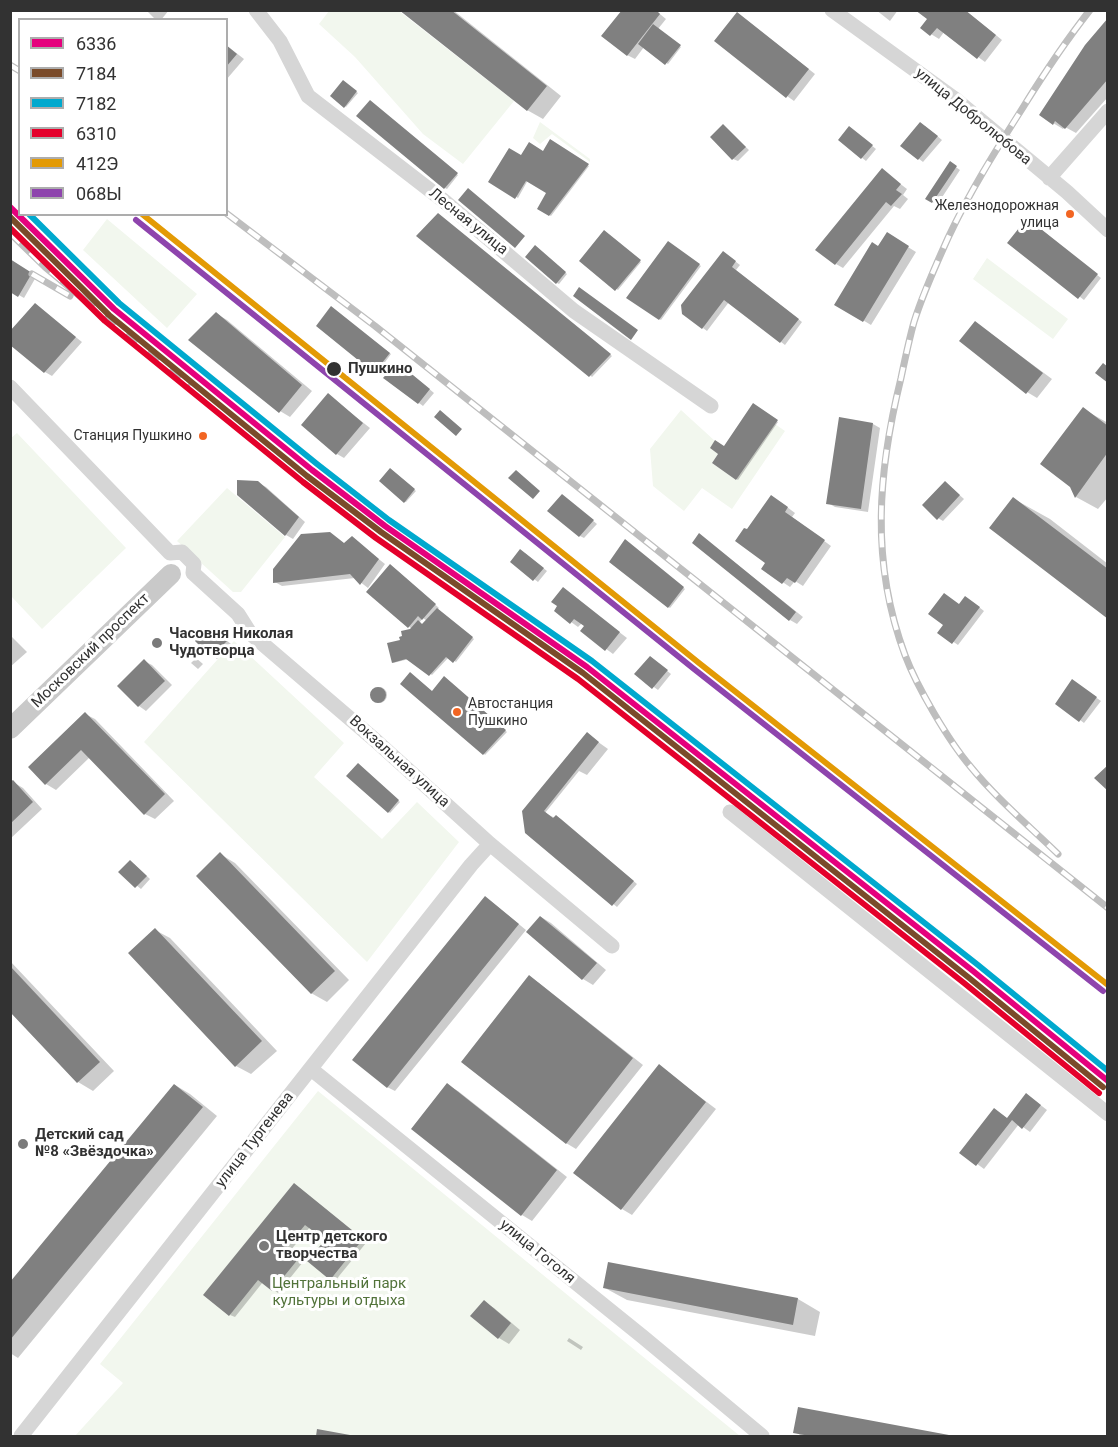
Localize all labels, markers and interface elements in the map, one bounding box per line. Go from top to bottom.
legend [18,18,228,216]
text: 6336 [76,33,116,54]
text: 7184 [76,63,116,84]
street label: улица Добролюбова [911,65,1035,169]
text: 7182 [76,93,116,114]
text: 6310 [76,123,116,144]
text: 412Э [76,153,119,174]
text: 068Ы [76,183,122,204]
street label: Лесная улица [425,185,511,259]
place label: Железнодорожная улица [935,198,1059,231]
marker: Железнодорожная улица [1064,208,1076,220]
marker: Пушкино [325,360,343,378]
place label: Пушкино [348,360,412,378]
place label: Станция Пушкино [73,428,192,444]
marker: Станция Пушкино [197,430,209,442]
street label: Московский проспект [28,590,154,712]
place label: Часовня Николая Чудотворца [169,625,293,660]
marker: Часовня Николая Чудотворца [150,636,164,650]
place label: Автостанция Пушкино [468,696,553,728]
marker: Автостанция Пушкино [451,706,463,718]
street label: Вокзальная улица [345,712,453,812]
street label: улица Тургенева [212,1089,298,1191]
place label: Детский сад №8 «Звёздочка» [35,1126,154,1161]
marker: Детский сад №8 «Звёздочка» [16,1137,30,1151]
street label: улица Гоголя [496,1216,578,1288]
place label: Центр детского творчества [276,1228,387,1263]
marker: Центр детского творчества [257,1239,271,1253]
park label: Центральный парк культуры и отдыха [272,1275,406,1310]

